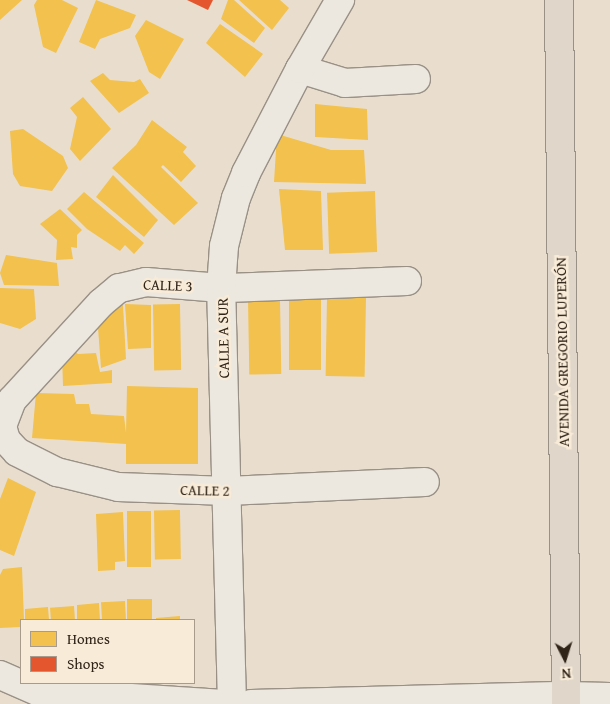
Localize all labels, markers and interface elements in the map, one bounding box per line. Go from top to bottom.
street label: AVENIDA GREGORIO LUPERÓN [551,257,573,447]
street label: CALLE 3 [143,275,193,295]
street label: CALLE A SUR [213,298,233,378]
street label: CALLE 2 [180,481,230,499]
legend [20,619,195,684]
text: Homes [67,628,110,649]
north arrow [540,634,590,684]
text: Shops [67,653,104,674]
text: N [561,664,572,684]

